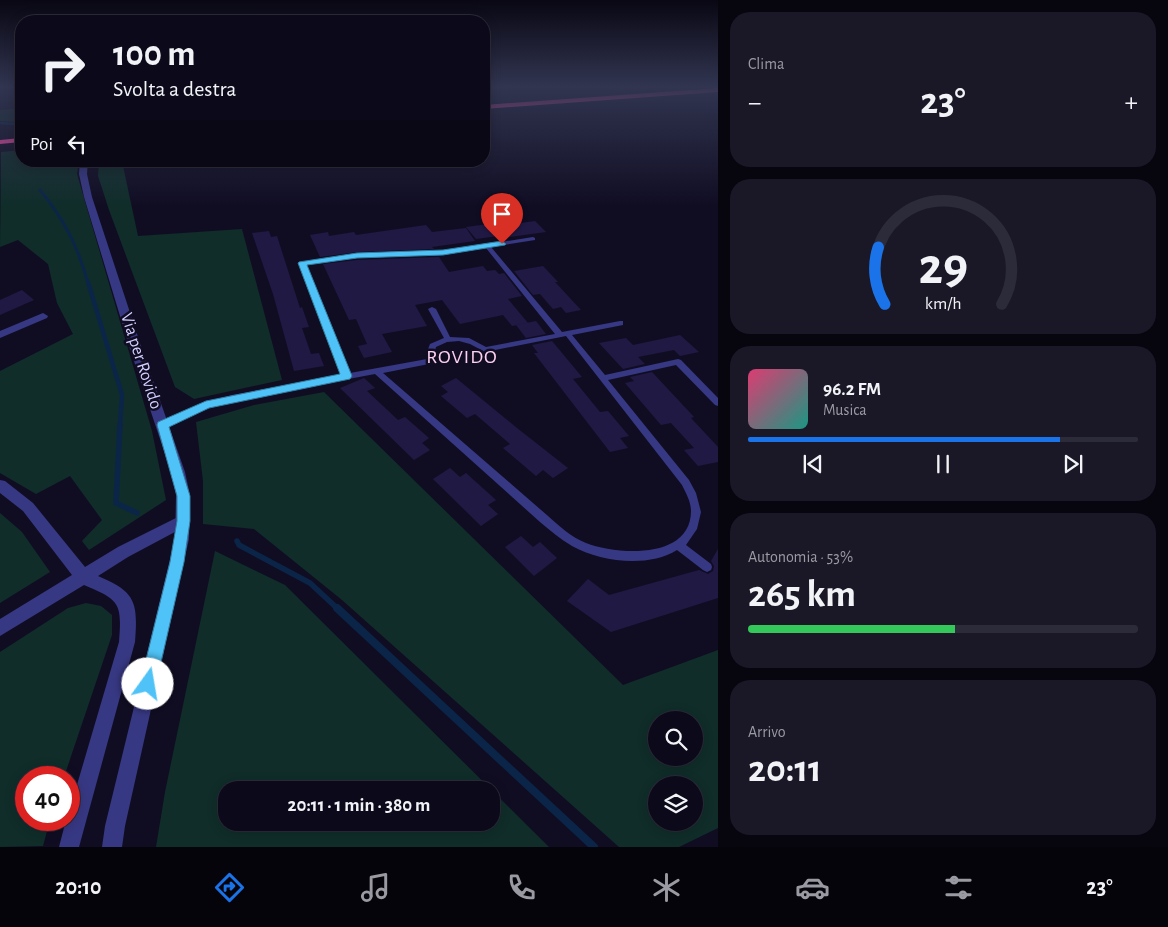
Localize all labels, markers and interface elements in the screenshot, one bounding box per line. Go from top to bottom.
icon: right [30,35,95,100]
text: 100 m [113,37,196,72]
text: Clima [748,56,784,72]
text: Svolta a destra [113,78,237,100]
text: 23° [920,83,966,121]
text: − [748,89,761,117]
text: + [1125,89,1138,117]
icon: left [63,130,91,158]
text: Poi [30,135,53,154]
pin [481,193,523,244]
icon: arrive [488,200,516,228]
text: 29 [918,241,968,293]
text: km/h [925,295,961,313]
street label: Via per Rovido [117,311,165,412]
district label: ROVIDO [426,347,498,367]
text: 96.2 FM [823,380,881,399]
text: Musica [823,402,867,418]
icon: previous [799,450,827,478]
icon: pause [929,450,957,478]
icon: next [1059,450,1087,478]
text: Autonomia · 53% [748,549,853,565]
text: 265 km [748,576,856,614]
position arrow [121,657,173,709]
map controls [648,711,703,831]
button: search [648,711,703,766]
text: Arrivo [748,724,786,740]
text: 20:11 [748,751,822,789]
speed limit sign: 40 [15,766,80,831]
button: layers [648,776,703,831]
text: 20:11 · 1 min · 380 m [288,796,430,815]
icon: directions [212,870,247,905]
icon: music [358,870,393,905]
icon: phone [504,870,539,905]
icon: climate [649,870,684,905]
icon: car [795,870,830,905]
icon: filters [941,870,976,905]
text: 20:10 [55,876,102,898]
text: 23° [1086,876,1113,898]

